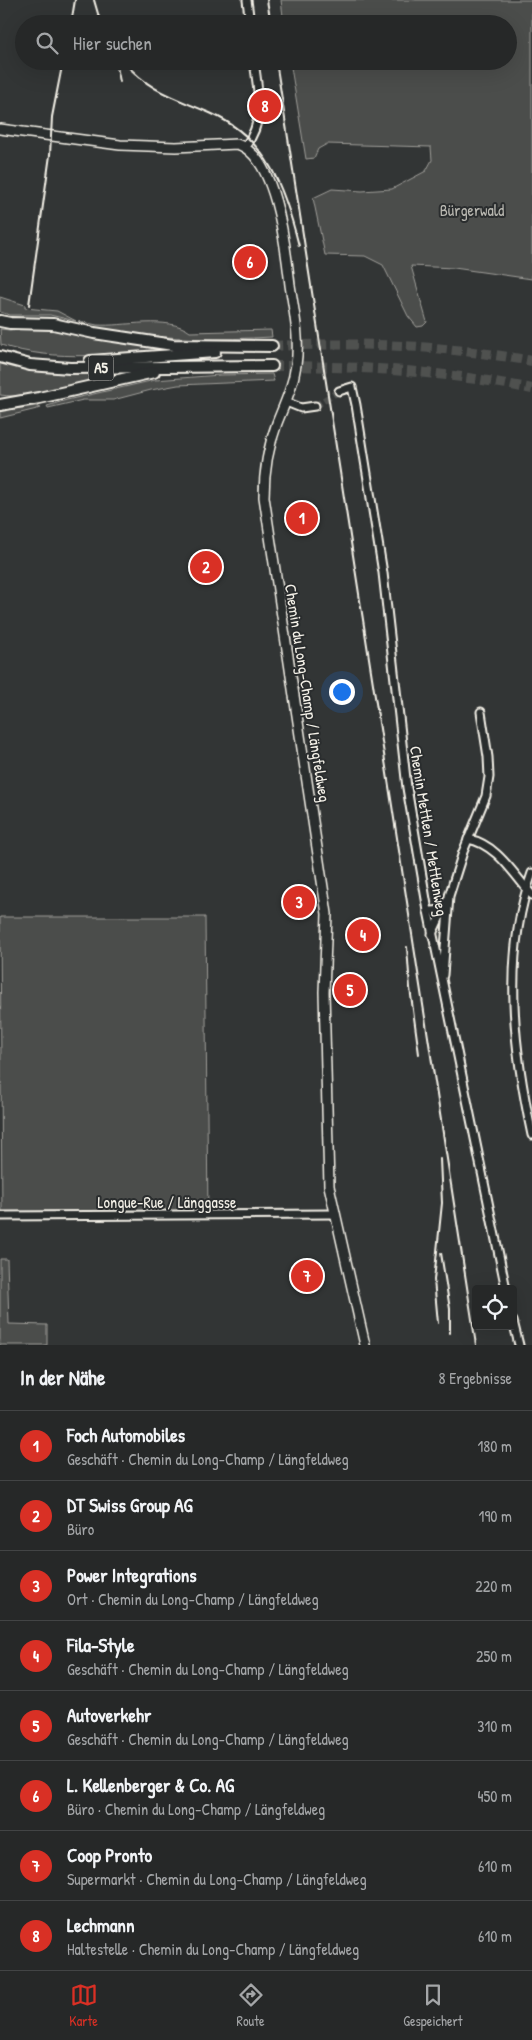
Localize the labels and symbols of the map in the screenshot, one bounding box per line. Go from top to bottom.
pin: 8 [249,87,281,125]
park label: Bürgerwald [440,199,504,221]
pin: 6 [234,243,266,281]
road number: A5 [88,356,114,380]
pin: 1 [286,499,318,537]
pin: 2 [190,548,222,586]
street label: Chemin du Long-Champ / Längfeldweg [280,582,336,804]
your location [329,679,355,705]
street label: Chemin Mettlen / Mettlenweg [405,744,453,918]
pin: 3 [283,883,315,921]
pin: 4 [347,916,379,954]
pin: 5 [334,971,366,1009]
street label: Longue-Rue / Länggasse [98,1191,237,1213]
pin: 7 [291,1257,323,1295]

